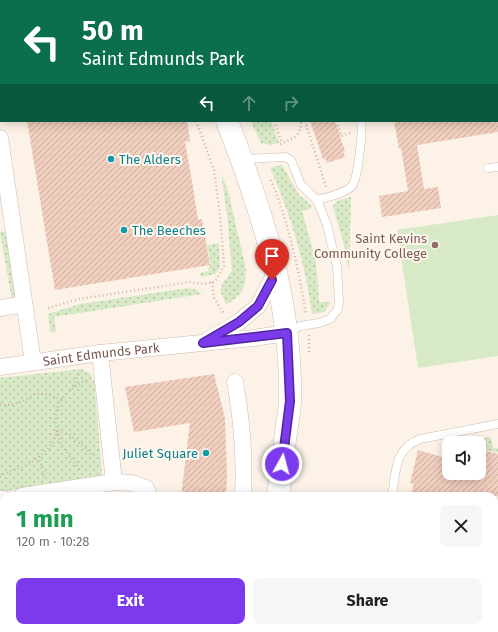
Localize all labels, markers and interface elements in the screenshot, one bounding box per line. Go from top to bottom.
text: 50 m [82,14,144,47]
icon: left [16,16,68,68]
text: Saint Edmunds Park [82,48,244,70]
icon: left [196,92,218,114]
icon: ahead [238,92,260,114]
icon: right [280,92,302,114]
place label: The Alders [119,152,181,167]
marker: The Alders [106,154,116,164]
place label: The Beeches [132,223,206,238]
marker: The Beeches [119,225,129,235]
place label: Saint Kevins Community College [314,231,427,261]
pin [255,239,289,280]
marker: Saint Kevins Community College [430,240,440,250]
icon: arrive [261,245,283,267]
street label: Saint Edmunds Park [42,340,161,368]
map controls [442,436,486,480]
button: sound [442,436,486,480]
position arrow [261,443,303,485]
place label: Juliet Square [123,446,198,461]
marker: Juliet Square [201,448,211,458]
text: 1 min [16,505,74,533]
button: close [440,505,482,547]
text: 120 m · 10:28 [16,534,90,549]
button: Exit [16,578,245,624]
button: Share [253,578,482,624]

